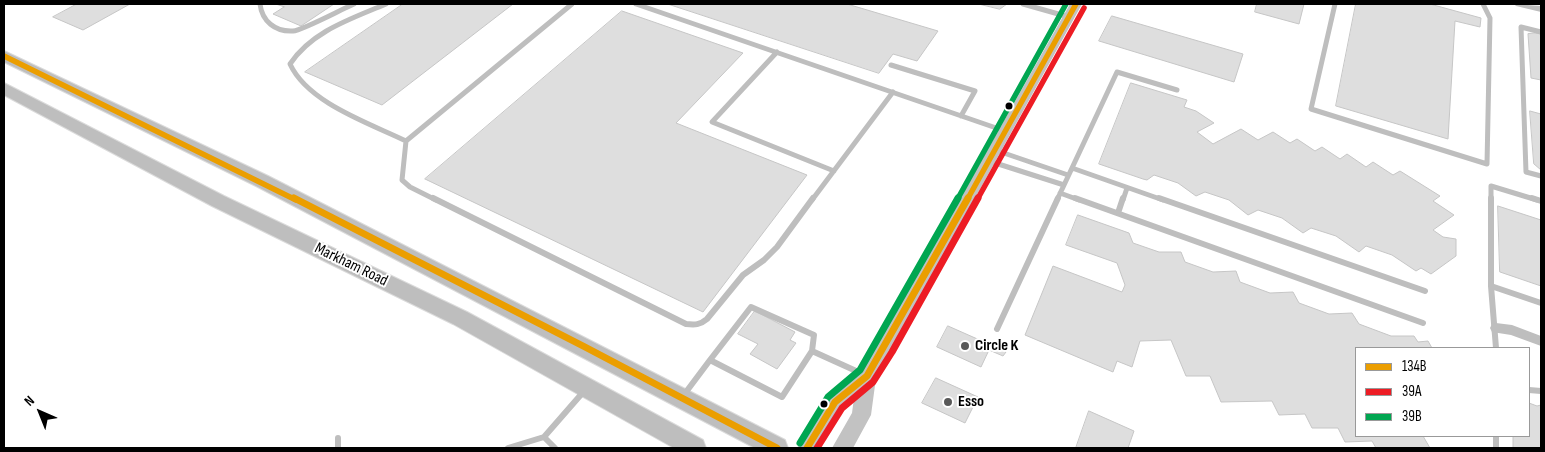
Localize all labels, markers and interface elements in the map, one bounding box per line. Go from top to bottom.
unlabelled marker [1004,101,1014,111]
street label: Markham Road [311,239,391,291]
place label: Circle K [975,336,1018,356]
marker: Circle K [959,340,971,352]
legend [1355,347,1530,437]
text: 134B [1402,357,1427,376]
text: 39A [1402,382,1421,401]
north arrow [15,387,65,437]
text: N [21,392,38,410]
place label: Esso [958,392,984,412]
marker: Esso [942,396,954,408]
unlabelled marker [819,399,829,409]
text: 39B [1402,407,1422,426]

